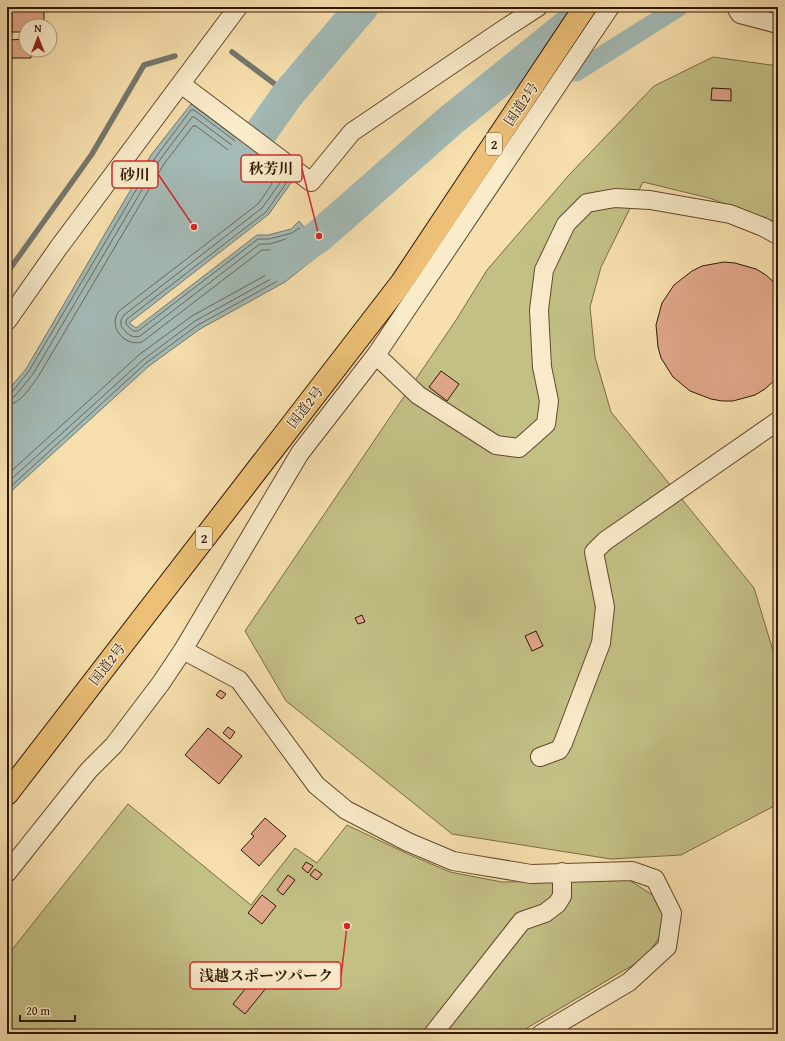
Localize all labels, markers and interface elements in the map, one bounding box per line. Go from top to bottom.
north arrow [18,18,58,58]
text: N [34,20,42,36]
street label: 国道2号 [499,78,543,130]
road number: 2 [486,133,502,155]
callout: 秋芳川 [241,155,302,182]
text: 秋芳川 [248,158,294,179]
callout: 砂川 [112,161,158,188]
text: 砂川 [120,164,150,185]
street label: 国道2号 [282,382,328,432]
road number: 2 [196,527,212,549]
street label: 国道2号 [84,639,130,689]
callout: 浅越スポーツパーク [190,962,341,989]
text: 浅越スポーツパーク [199,965,333,986]
scale bar [20,997,75,1023]
text: 20 m [26,1002,50,1019]

